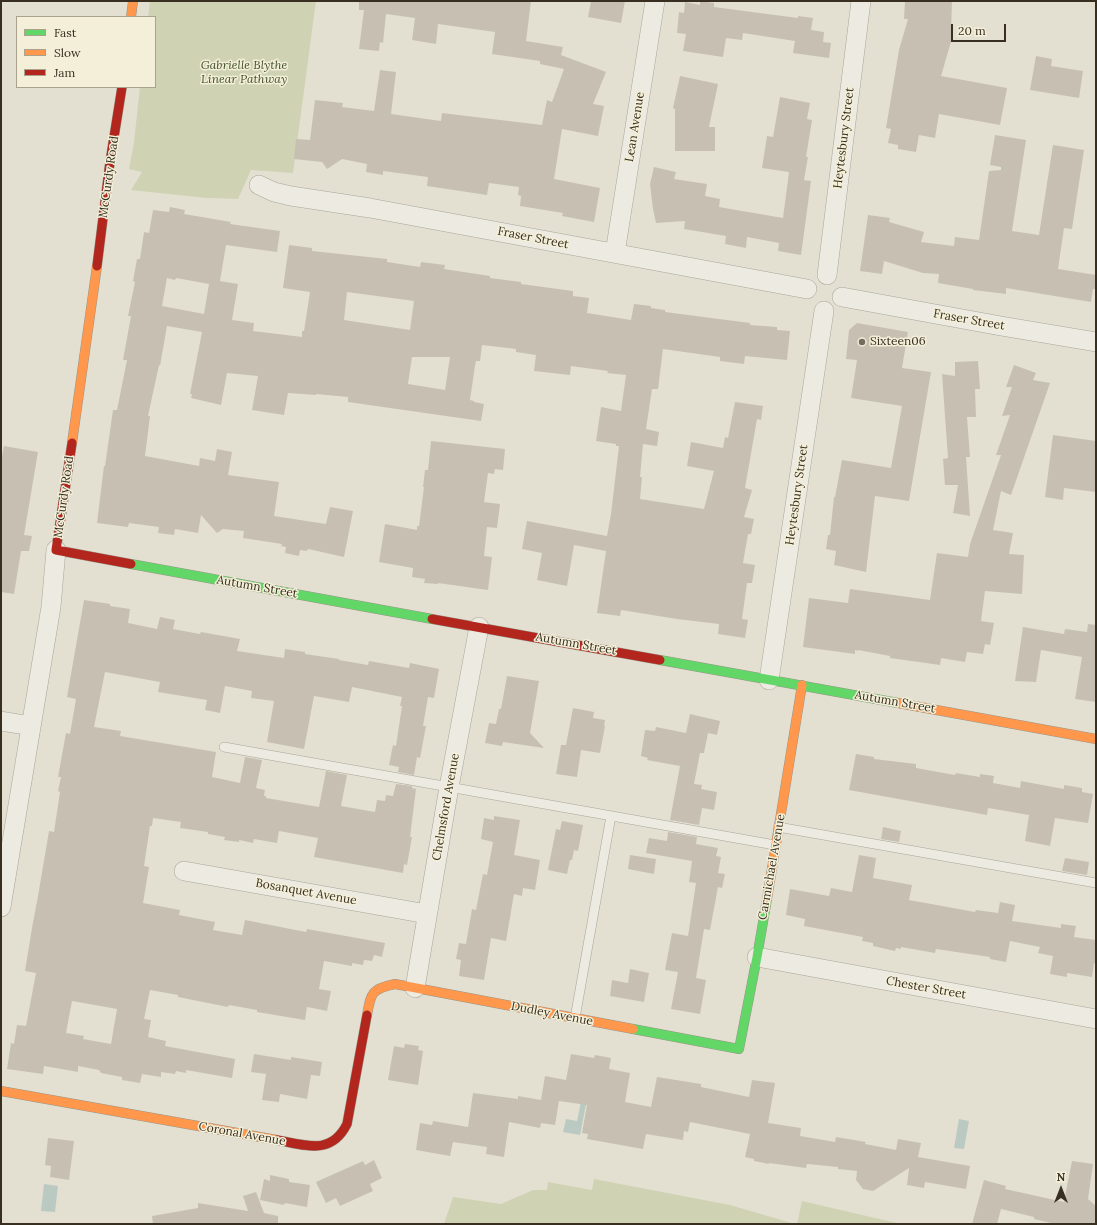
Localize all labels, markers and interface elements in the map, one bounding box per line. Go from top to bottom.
legend [16,16,156,88]
scale bar [953,16,1008,42]
text: 20 m [958,23,986,38]
text: Fast [54,25,77,40]
text: Slow [54,45,81,60]
park label: Gabrielle Blythe Linear Pathway [201,59,287,87]
text: Jam [54,65,75,80]
street label: Heytesbury Street [831,87,857,189]
street label: Lean Avenue [622,91,648,163]
street label: McCurdy Road [96,135,122,219]
street label: Fraser Street [496,224,570,252]
street label: Fraser Street [932,307,1006,333]
place label: Sixteen06 [870,335,926,349]
marker: Sixteen06 [857,337,867,347]
street label: Heytesbury Street [783,444,811,546]
street label: McCurdy Road [51,455,77,539]
street label: Autumn Street [216,573,298,601]
street label: Autumn Street [535,630,617,658]
street label: Autumn Street [854,688,936,716]
street label: Chelmsford Avenue [429,752,463,862]
street label: Carmichael Avenue [756,813,788,921]
street label: Bosanquet Avenue [254,876,358,908]
street label: Chester Street [885,974,967,1002]
street label: Dudley Avenue [510,999,594,1029]
street label: Coronal Avenue [197,1119,287,1149]
north arrow [1041,1169,1081,1209]
text: N [1057,1170,1065,1184]

